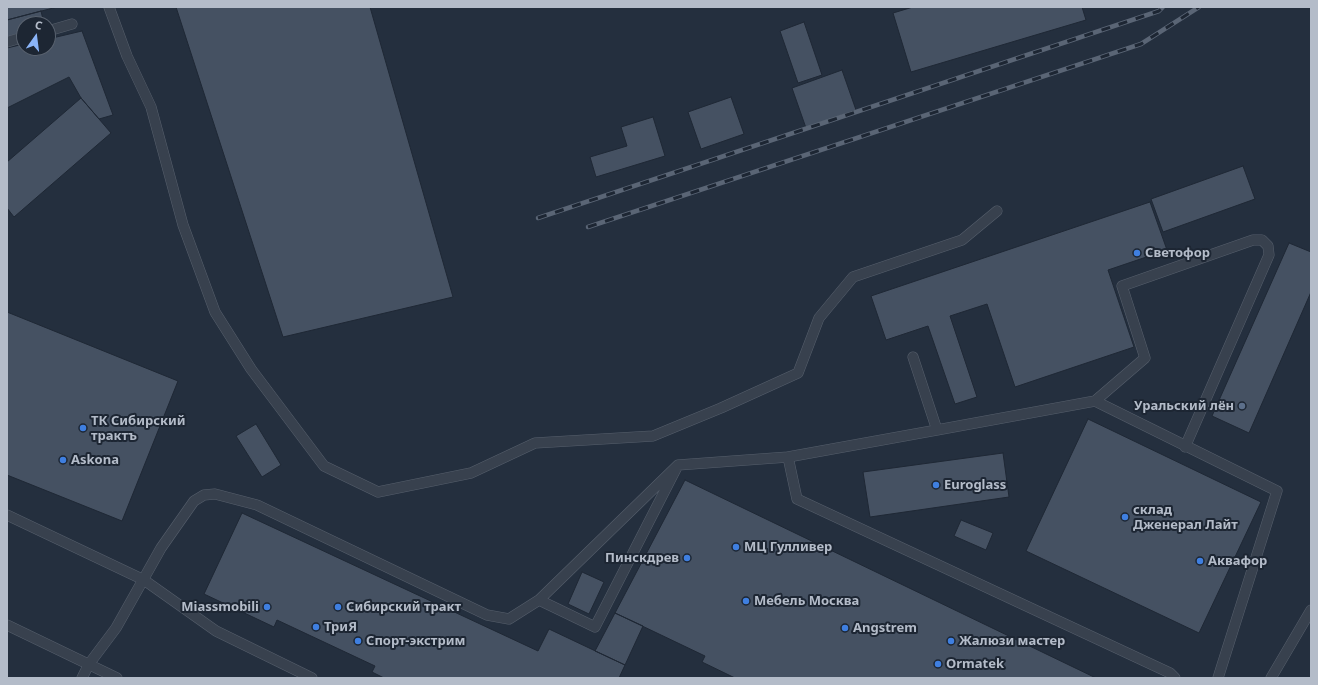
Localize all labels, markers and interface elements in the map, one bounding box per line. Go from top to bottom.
north arrow [16,16,56,56]
text: С [34,17,44,33]
place label: Светофор [1145,245,1210,261]
marker: Светофор [1132,248,1142,258]
place label: Уральский лён [1134,398,1234,414]
marker: Уральский лён [1237,401,1247,411]
place label: ТК Сибирский трактъ [91,413,186,444]
marker: ТК Сибирский трактъ [78,423,88,433]
place label: Askona [71,452,119,468]
marker: Askona [58,455,68,465]
place label: Euroglass [944,477,1006,493]
marker: Euroglass [931,480,941,490]
place label: склад Дженерал Лайт [1133,502,1238,533]
marker: склад Дженерал Лайт [1120,512,1130,522]
place label: МЦ Гулливер [744,539,832,555]
marker: МЦ Гулливер [731,542,741,552]
place label: Пинскдрев [605,550,679,566]
marker: Пинскдрев [682,553,692,563]
place label: Аквафор [1208,553,1267,569]
marker: Аквафор [1195,556,1205,566]
place label: Мебель Москва [754,593,859,609]
marker: Мебель Москва [741,596,751,606]
place label: Miassmobili [181,599,259,615]
place label: Сибирский тракт [346,599,461,615]
marker: Miassmobili [262,602,272,612]
marker: Сибирский тракт [333,602,343,612]
place label: ТриЯ [324,619,357,635]
place label: Angstrem [853,620,917,636]
marker: ТриЯ [311,622,321,632]
marker: Angstrem [840,623,850,633]
place label: Спорт-экстрим [366,633,465,649]
place label: Жалюзи мастер [959,633,1065,649]
marker: Спорт-экстрим [353,636,363,646]
marker: Жалюзи мастер [946,636,956,646]
place label: Ormatek [946,656,1004,672]
marker: Ormatek [933,659,943,669]

